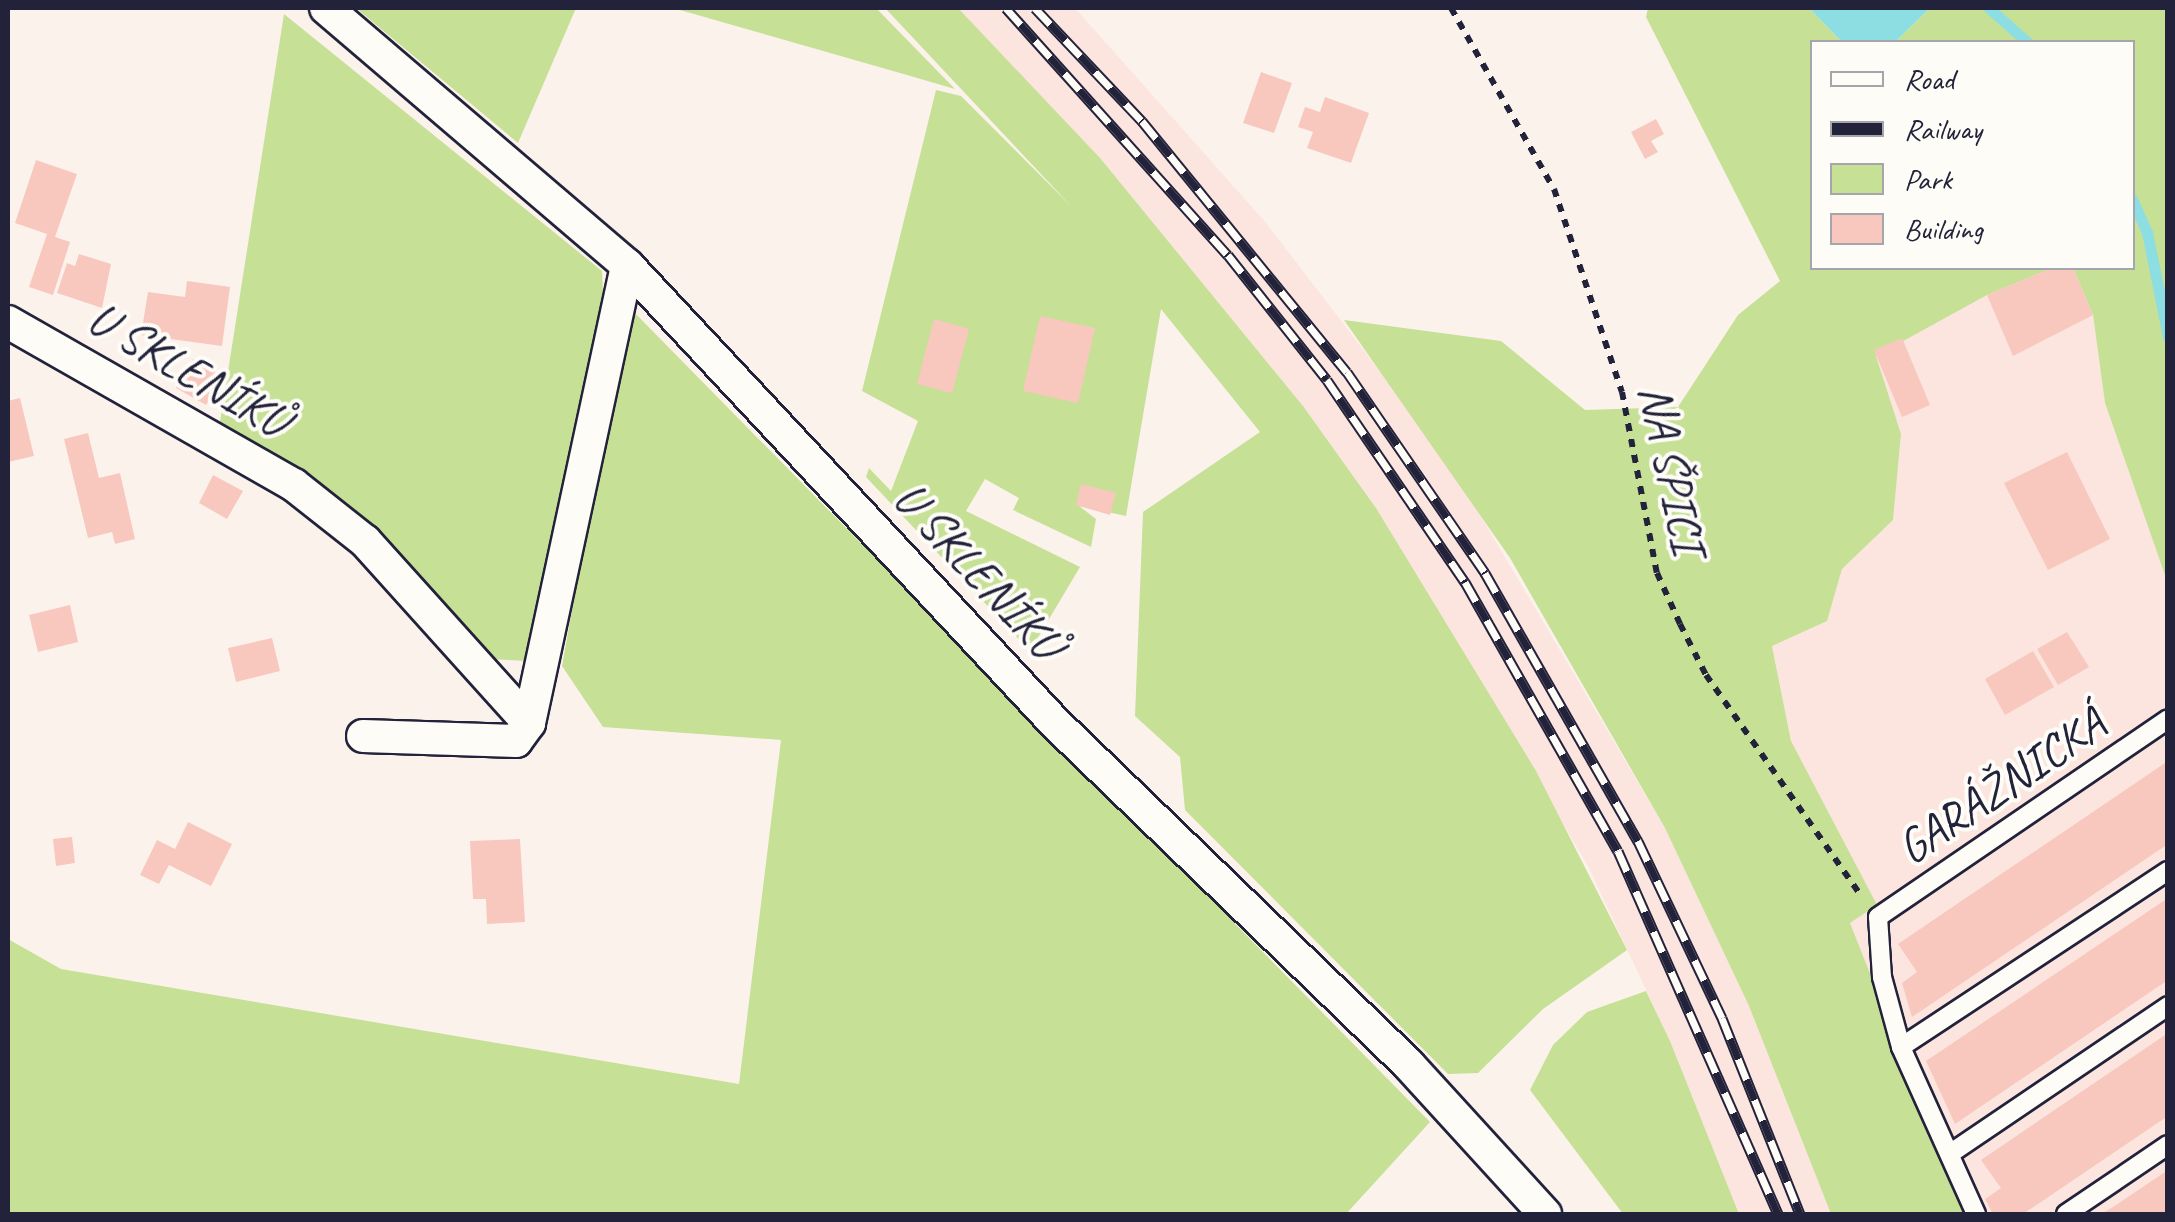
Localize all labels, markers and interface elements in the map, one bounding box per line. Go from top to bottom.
legend [1810,40,2135,270]
text: Road [1904,60,1954,98]
text: Railway [1904,110,1982,148]
text: Park [1904,160,1952,198]
text: Building [1904,210,1983,248]
street label: U SKLENÍKŮ [78,289,298,449]
street label: NA ŠPICI [1626,379,1718,559]
street label: U SKLENÍKŮ [881,469,1075,671]
street label: GARÁŽNICKÁ [1886,695,2116,877]

